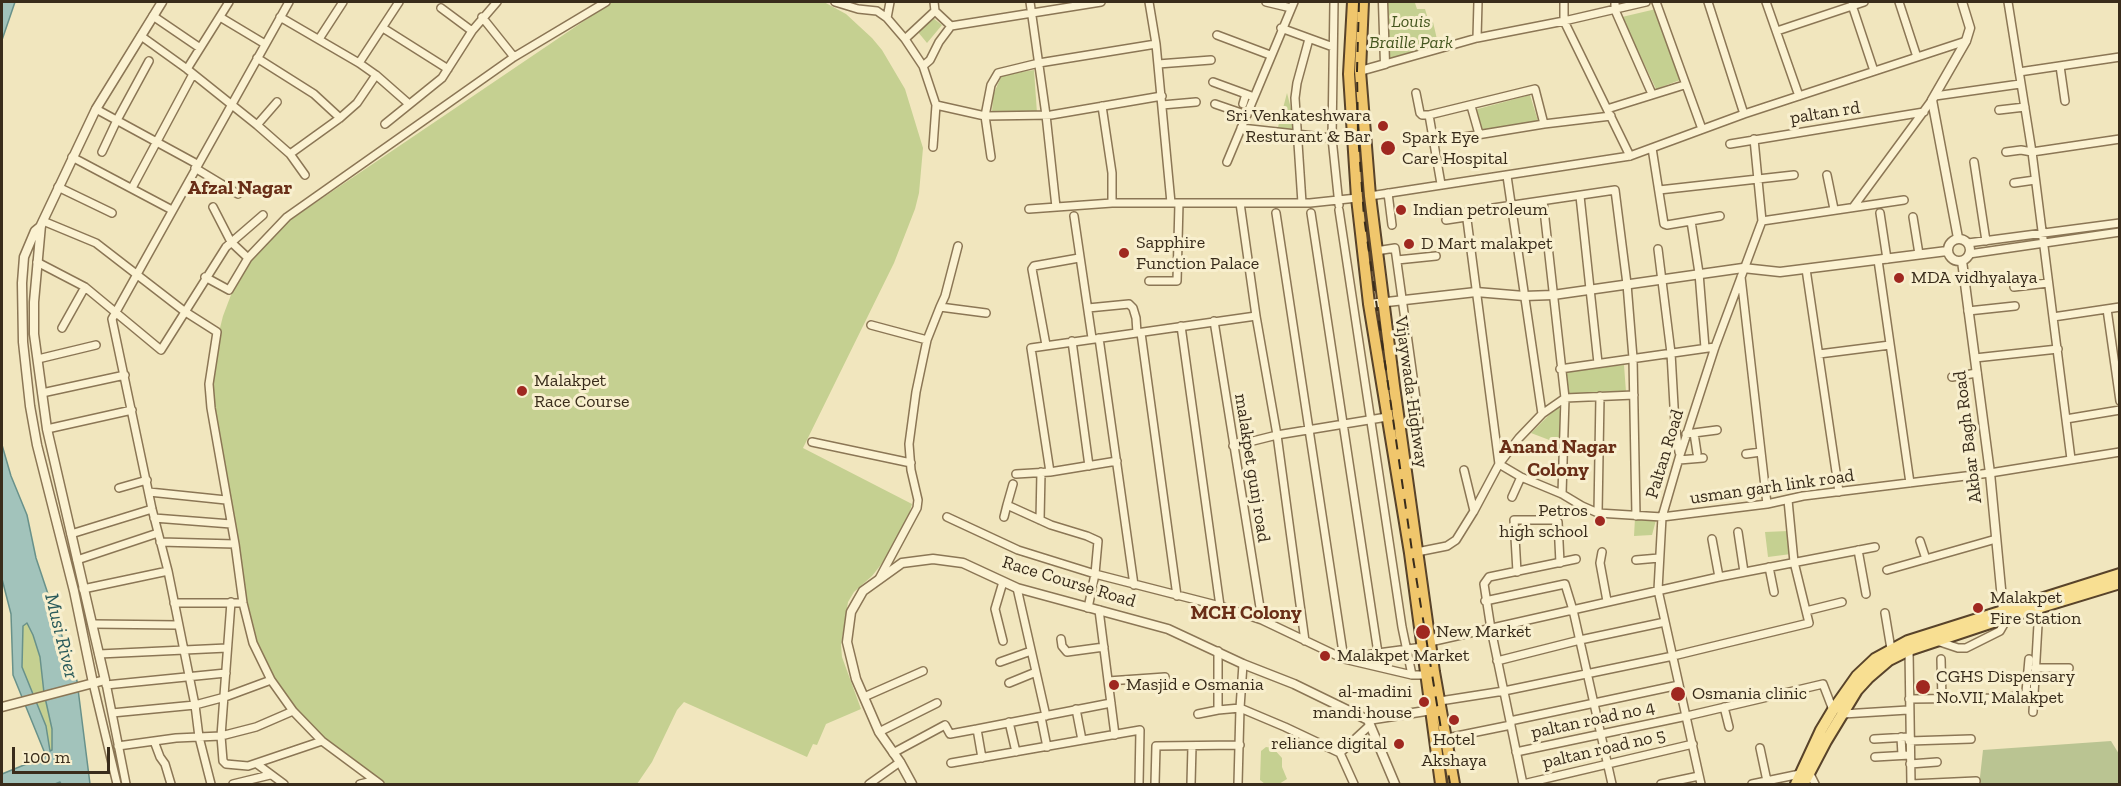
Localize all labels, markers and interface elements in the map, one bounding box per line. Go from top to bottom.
park label: Louis Braille Park [1369,11,1453,54]
street label: paltan rd [1788,97,1862,129]
place label: Sri Venkateshwara Resturant & Bar [1226,105,1371,148]
marker: Sri Venkateshwara Resturant & Bar [1376,119,1390,133]
place label: Spark Eye Care Hospital [1402,127,1508,170]
marker: Spark Eye Care Hospital [1379,139,1397,157]
district label: Afzal Nagar [188,176,292,200]
place label: Indian petroleum [1413,199,1548,221]
marker: Indian petroleum [1394,203,1408,217]
place label: Sapphire Function Palace [1136,232,1259,274]
place label: D Mart malakpet [1421,233,1553,255]
marker: D Mart malakpet [1402,237,1416,251]
marker: Sapphire Function Palace [1117,246,1131,260]
place label: MDA vidhyalaya [1911,267,2037,289]
marker: MDA vidhyalaya [1892,271,1906,285]
street label: Vijaywada Highway [1390,315,1432,469]
place label: Malakpet Race Course [534,370,630,412]
street label: Akbar Bagh Road [1949,370,1987,504]
marker: Malakpet Race Course [515,384,529,398]
street label: malakpet gunj road [1230,392,1274,544]
street label: Paltan Road [1641,407,1689,501]
district label: Anand Nagar Colony [1499,435,1617,482]
street label: usman garh link road [1688,465,1856,509]
place label: Petros high school [1499,500,1588,542]
marker: Petros high school [1593,514,1607,528]
street label: Race Course Road [1000,551,1138,613]
place label: Malakpet Fire Station [1990,587,2081,630]
water label: Musi River [39,591,83,681]
district label: MCH Colony [1190,601,1302,625]
marker: Malakpet Fire Station [1971,601,1985,615]
place label: New Market [1436,621,1531,643]
marker: New Market [1414,623,1432,641]
place label: Malakpet Market [1337,645,1469,667]
marker: Malakpet Market [1318,649,1332,663]
place label: CGHS Dispensary No.VII, Malakpet [1936,666,2075,708]
place label: Masjid e Osmania [1126,674,1264,696]
marker: Masjid e Osmania [1107,678,1121,692]
marker: CGHS Dispensary No.VII, Malakpet [1914,678,1932,696]
place label: al-madini mandi house [1313,681,1412,724]
place label: Osmania clinic [1692,683,1807,705]
marker: Osmania clinic [1669,685,1687,703]
marker: al-madini mandi house [1417,695,1431,709]
street label: paltan road no 4 [1529,696,1657,744]
marker: Hotel Akshaya [1447,713,1461,727]
street label: paltan road no 5 [1540,724,1668,774]
place label: Hotel Akshaya [1421,729,1487,771]
place label: reliance digital [1271,733,1387,755]
scale bar [15,735,112,773]
marker: reliance digital [1392,737,1406,751]
text: 100 m [23,746,70,768]

